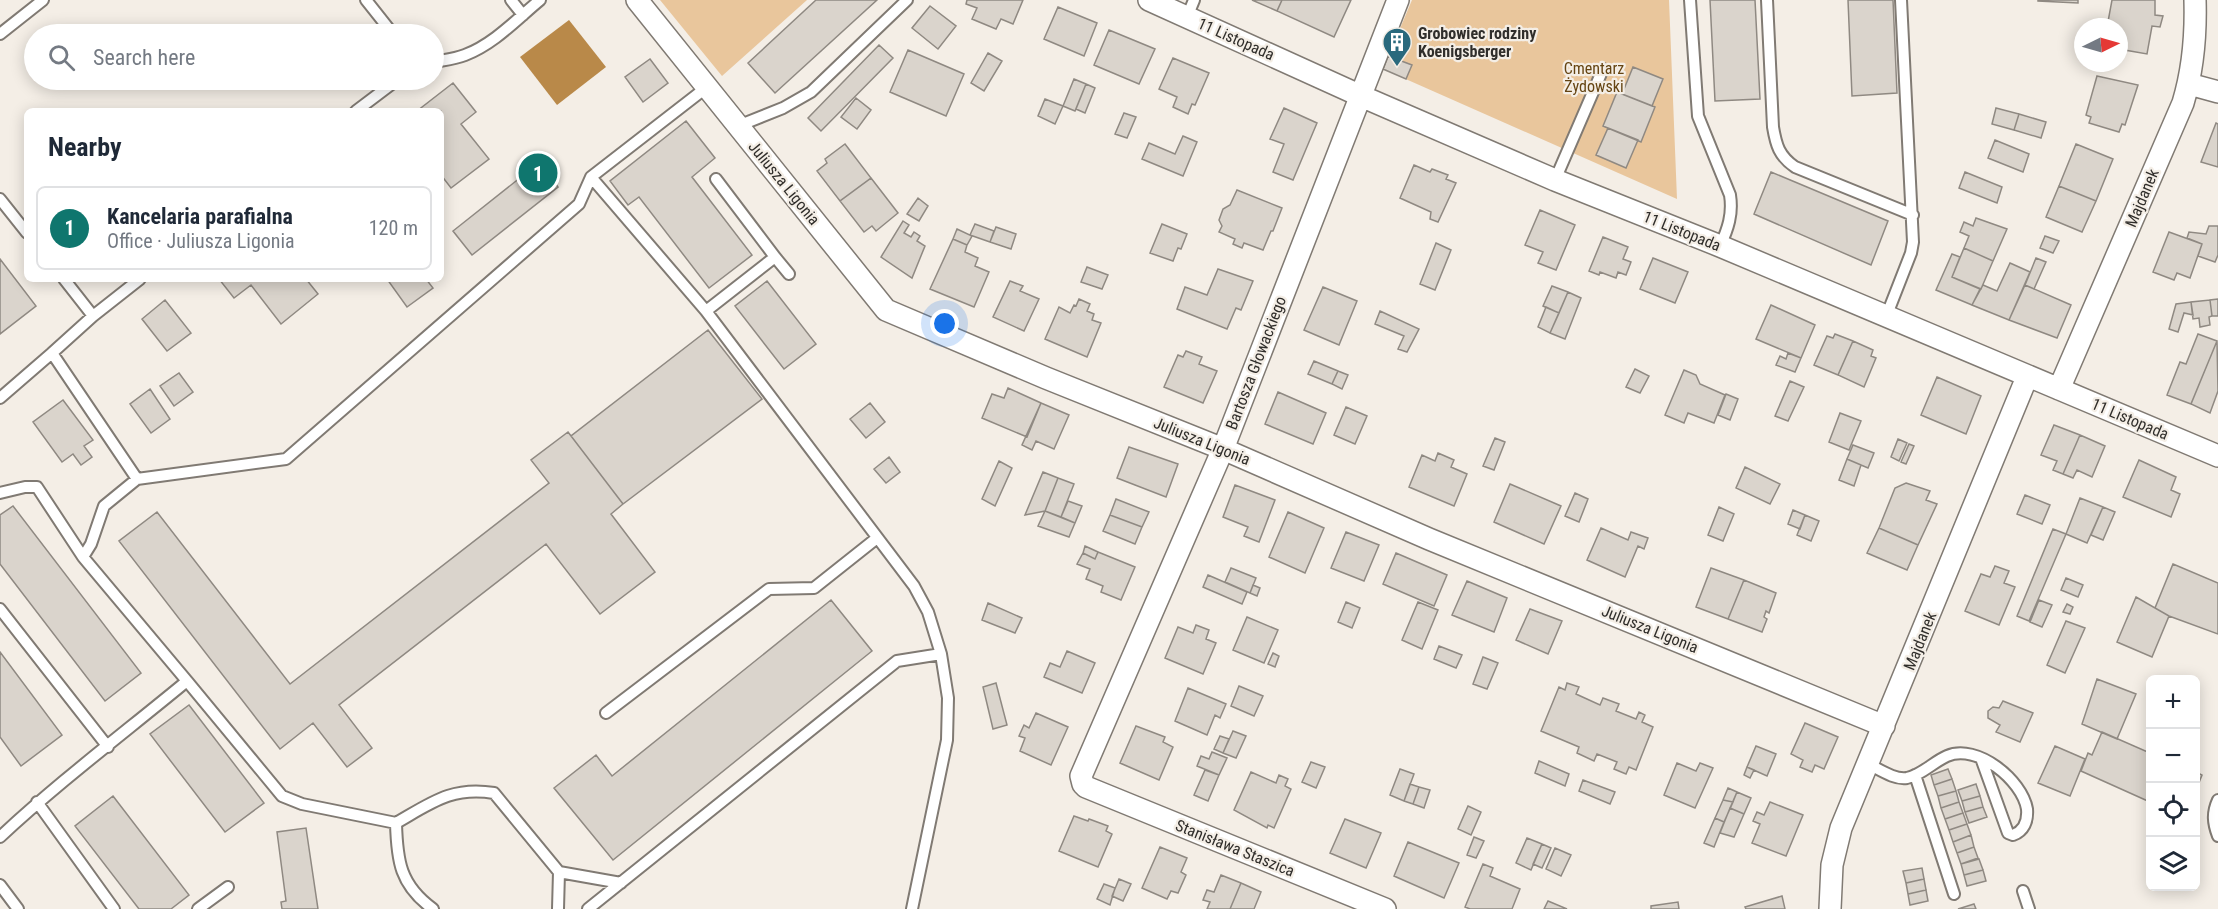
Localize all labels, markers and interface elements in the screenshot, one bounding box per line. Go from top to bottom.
street label: 11 Listopada [1195,14,1277,64]
north arrow [2074,18,2128,72]
search box [24,24,444,90]
place label: Grobowiec rodziny Koenigsberger [1418,24,1536,61]
building icon: Grobowiec rodziny Koenigsberger [1381,26,1413,68]
icon: search [45,41,78,74]
text: Search here [93,45,195,70]
park label: Cmentarz Żydowski [1564,59,1624,96]
text: Nearby [48,132,122,162]
street label: Juliusza Ligonia [744,137,824,229]
pin: 1 [518,150,558,195]
street label: Majdanek [2121,165,2163,230]
text: Kancelaria parafialna [107,204,293,229]
street label: 11 Listopada [1641,207,1723,255]
text: 1 [64,216,75,240]
text: 120 m [369,216,418,240]
text: Office · Juliusza Ligonia [107,229,295,253]
street label: Bartosza Głowackiego [1222,294,1290,432]
your location [930,309,959,338]
street label: 11 Listopada [2089,394,2171,444]
street label: Juliusza Ligonia [1151,413,1253,469]
street label: Juliusza Ligonia [1599,601,1701,657]
street label: Majdanek [1900,608,1941,673]
map controls [2146,675,2200,891]
button: + [2146,675,2200,729]
button: − [2146,729,2200,783]
button: locate [2146,783,2200,837]
street label: Stanisława Staszica [1173,815,1297,881]
button: layers [2146,837,2200,891]

